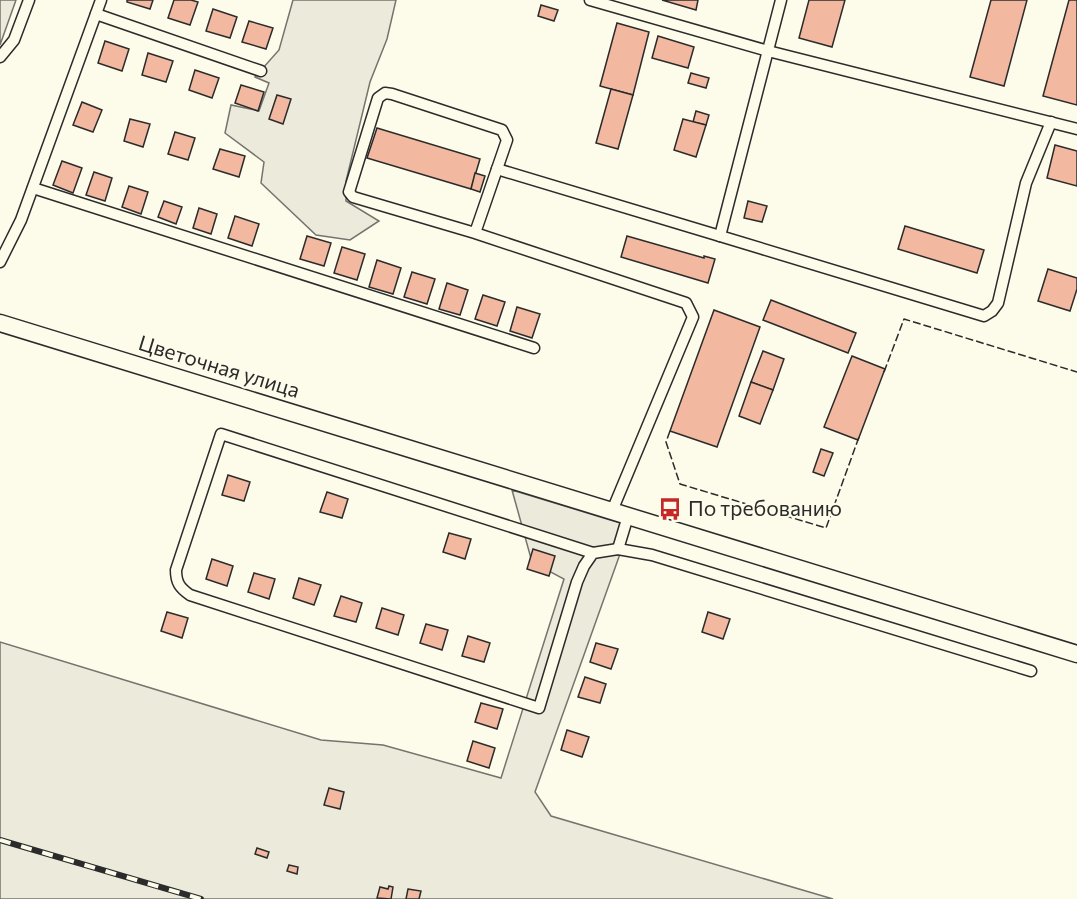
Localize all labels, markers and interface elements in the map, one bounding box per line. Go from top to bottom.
street label: Цветочная улица [136,329,303,402]
place label: По требованию [688,495,842,520]
bus stop icon: По требованию [657,496,683,522]

